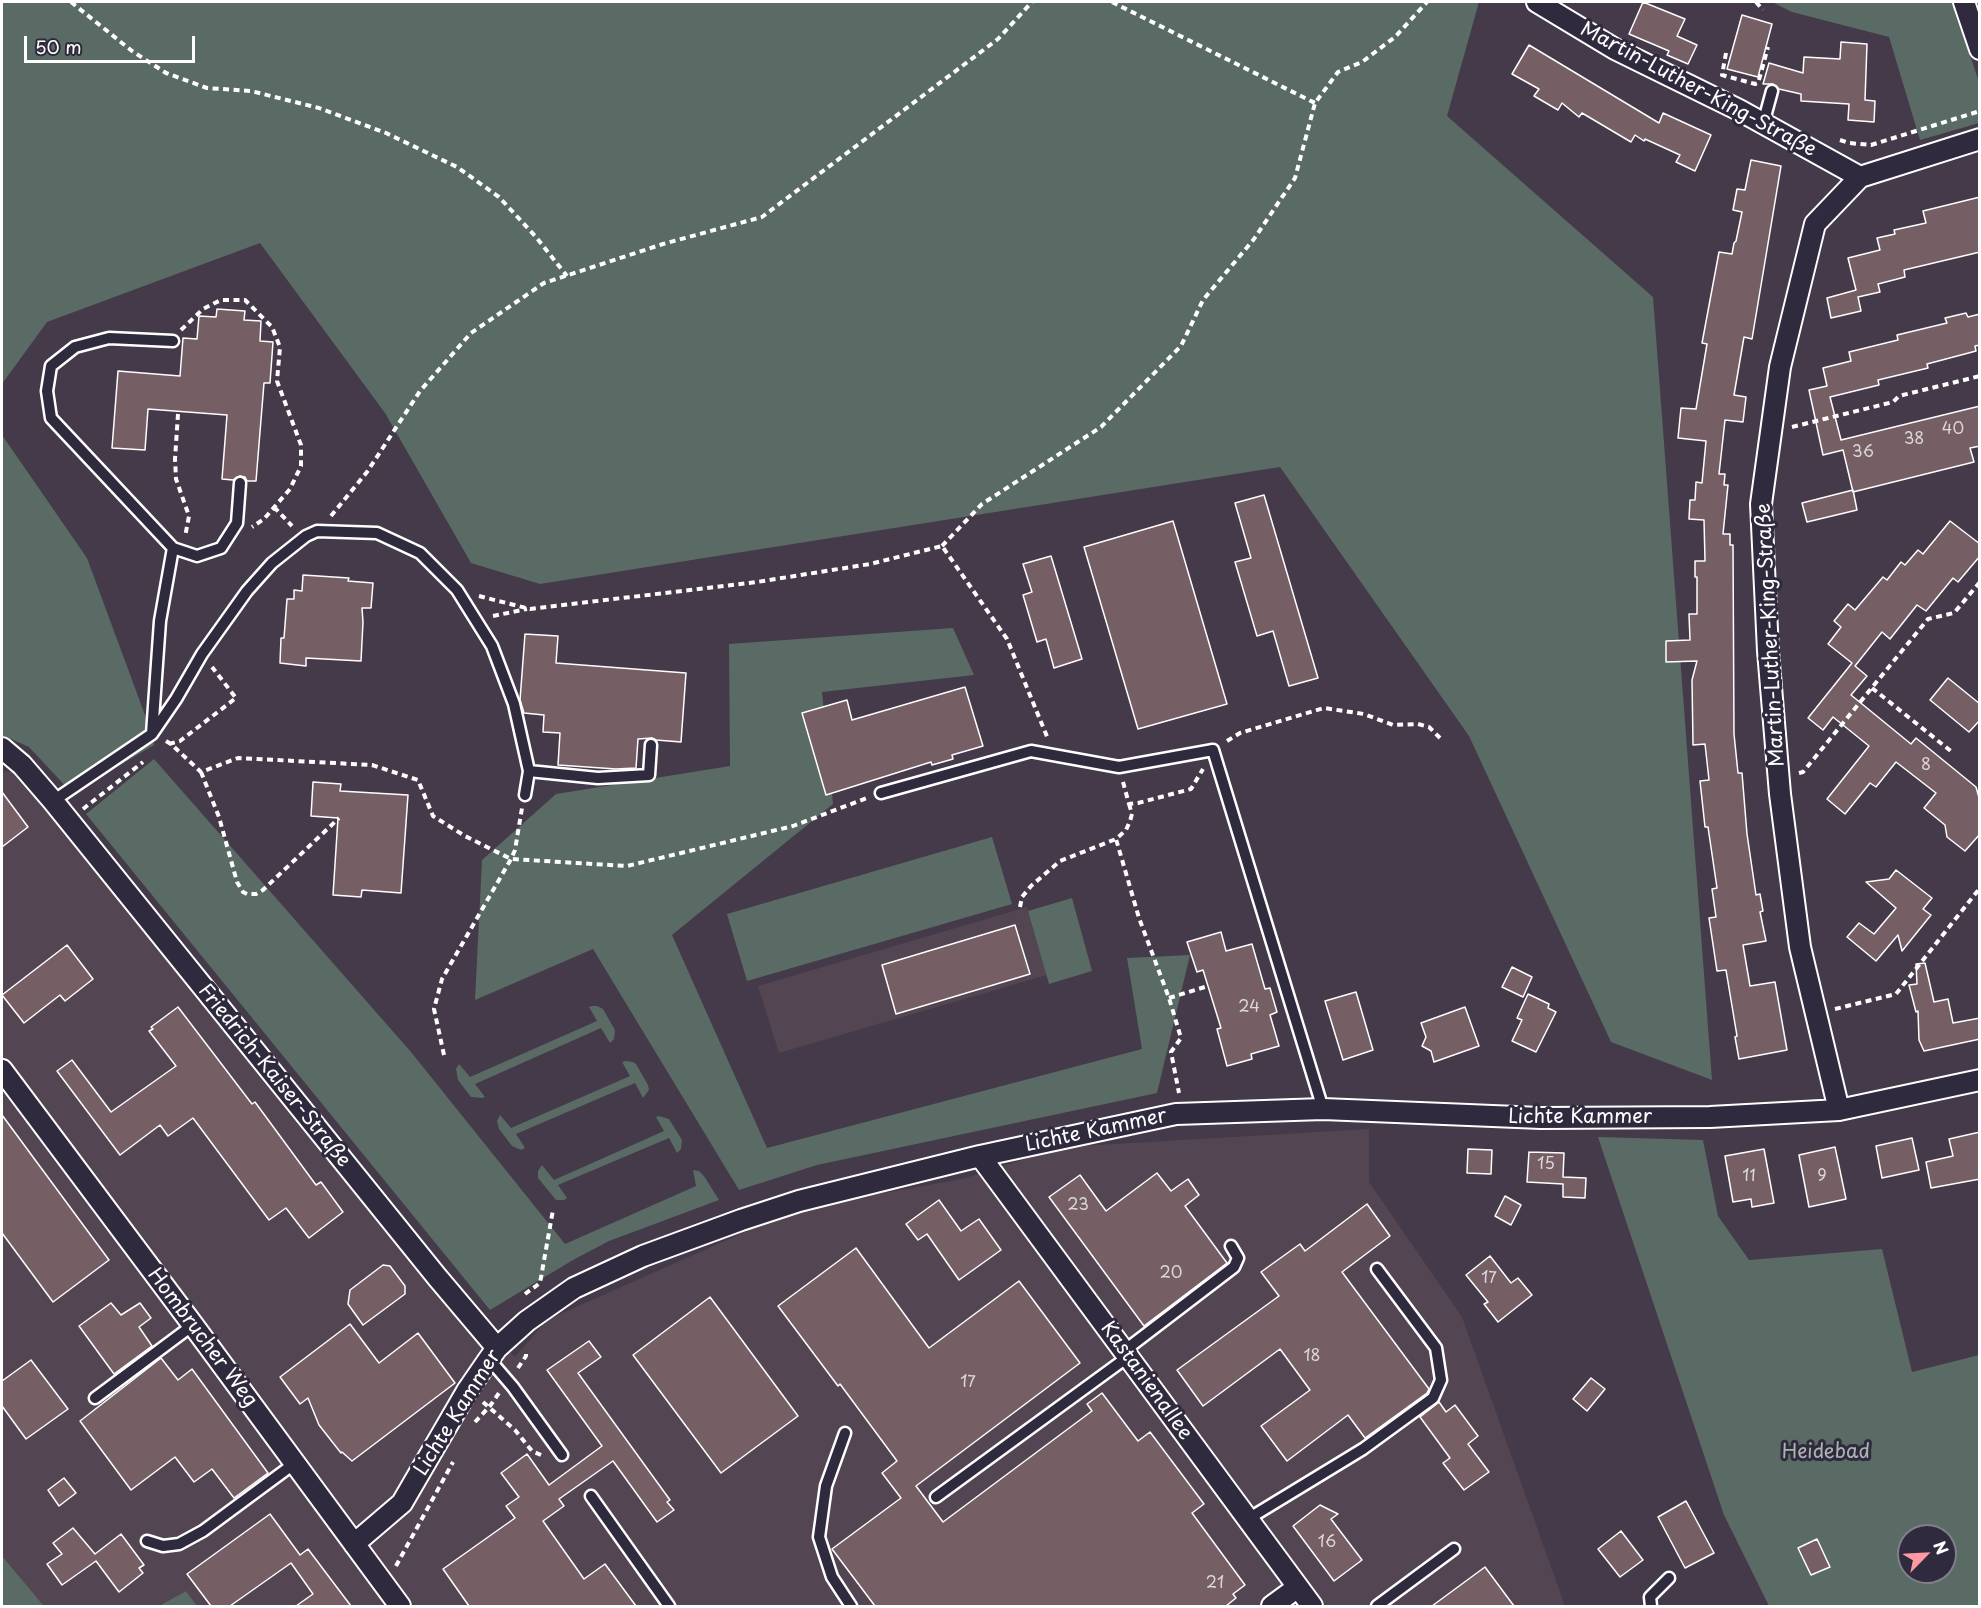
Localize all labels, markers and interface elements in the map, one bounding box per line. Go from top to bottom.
street label: Martin-Luther-King-Straße [1576,17,1820,163]
scale bar [27,24,198,62]
text: 50 m [35,33,82,60]
house number: 40 [1942,420,1964,440]
house number: 38 [1904,430,1924,450]
house number: 36 [1852,443,1874,463]
street label: Martin-Luther-King-Straße [1752,503,1790,767]
house number: 8 [1921,756,1931,776]
street label: Friedrich-Kaiser-Straße [193,980,355,1172]
house number: 24 [1238,998,1260,1018]
street label: Lichte Kammer [1023,1104,1169,1158]
street label: Lichte Kammer [1508,1105,1652,1129]
house number: 15 [1537,1155,1555,1175]
house number: 11 [1742,1167,1756,1187]
house number: 9 [1817,1167,1827,1187]
house number: 23 [1067,1196,1089,1216]
street label: Hombrucher Weg [142,1264,262,1412]
house number: 20 [1160,1264,1182,1284]
house number: 17 [1481,1269,1497,1289]
street label: Kastanienallee [1095,1317,1197,1445]
street label: Lichte Kammer [410,1346,506,1480]
house number: 18 [1303,1347,1321,1367]
house number: 17 [960,1373,976,1393]
park label: Heidebad [1782,1440,1870,1464]
north arrow [1897,1524,1957,1584]
house number: 16 [1318,1533,1336,1553]
text: N [1928,1537,1955,1558]
house number: 21 [1206,1574,1224,1594]

